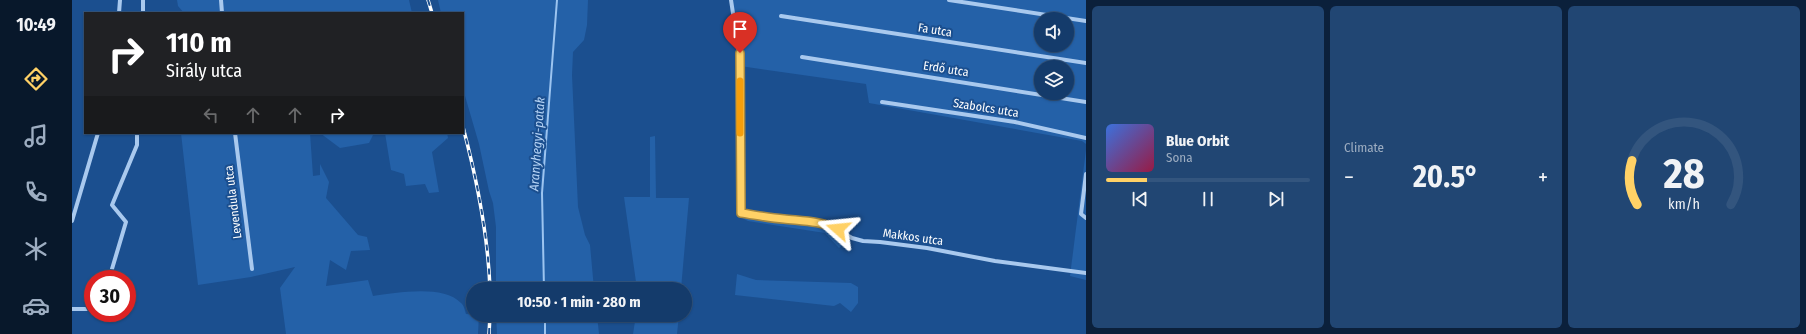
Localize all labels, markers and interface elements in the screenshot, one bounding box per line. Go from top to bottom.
pin [723,12,757,53]
map controls [1034,12,1074,100]
button: sound [1034,12,1074,52]
text: 10:49 [16,14,56,36]
icon: arrive [729,18,751,40]
street label: Fa utca [917,20,953,40]
text: 110 m [166,26,232,59]
icon: right [100,28,152,80]
street label: Erdő utca [922,59,970,80]
text: Sirály utca [166,60,242,82]
button: layers [1034,60,1074,100]
icon: directions [22,65,50,93]
water label: Aranyhegyi-patak [526,96,548,193]
street label: Szabolcs utca [952,96,1020,120]
icon: left [200,104,222,126]
icon: ahead [242,104,264,126]
icon: ahead [284,104,306,126]
icon: right [326,104,348,126]
icon: music [22,122,50,150]
text: Blue Orbit [1166,132,1229,150]
text: Climate [1344,140,1384,155]
text: 28 [1662,149,1705,199]
text: Sona [1166,150,1193,165]
text: 20.5° [1413,159,1479,195]
street label: Levendula utca [222,164,244,240]
text: − [1344,164,1354,191]
text: + [1538,164,1548,191]
icon: phone [22,178,50,206]
icon: previous [1129,188,1151,210]
icon: pause [1197,188,1219,210]
icon: next [1265,188,1287,210]
text: km/h [1668,196,1700,213]
position arrow [817,208,859,250]
street label: Makkos utca [882,226,944,248]
icon: climate [22,235,50,263]
speed limit sign: 30 [84,270,136,322]
icon: car [22,292,50,320]
text: 10:50 · 1 min · 280 m [517,293,641,311]

